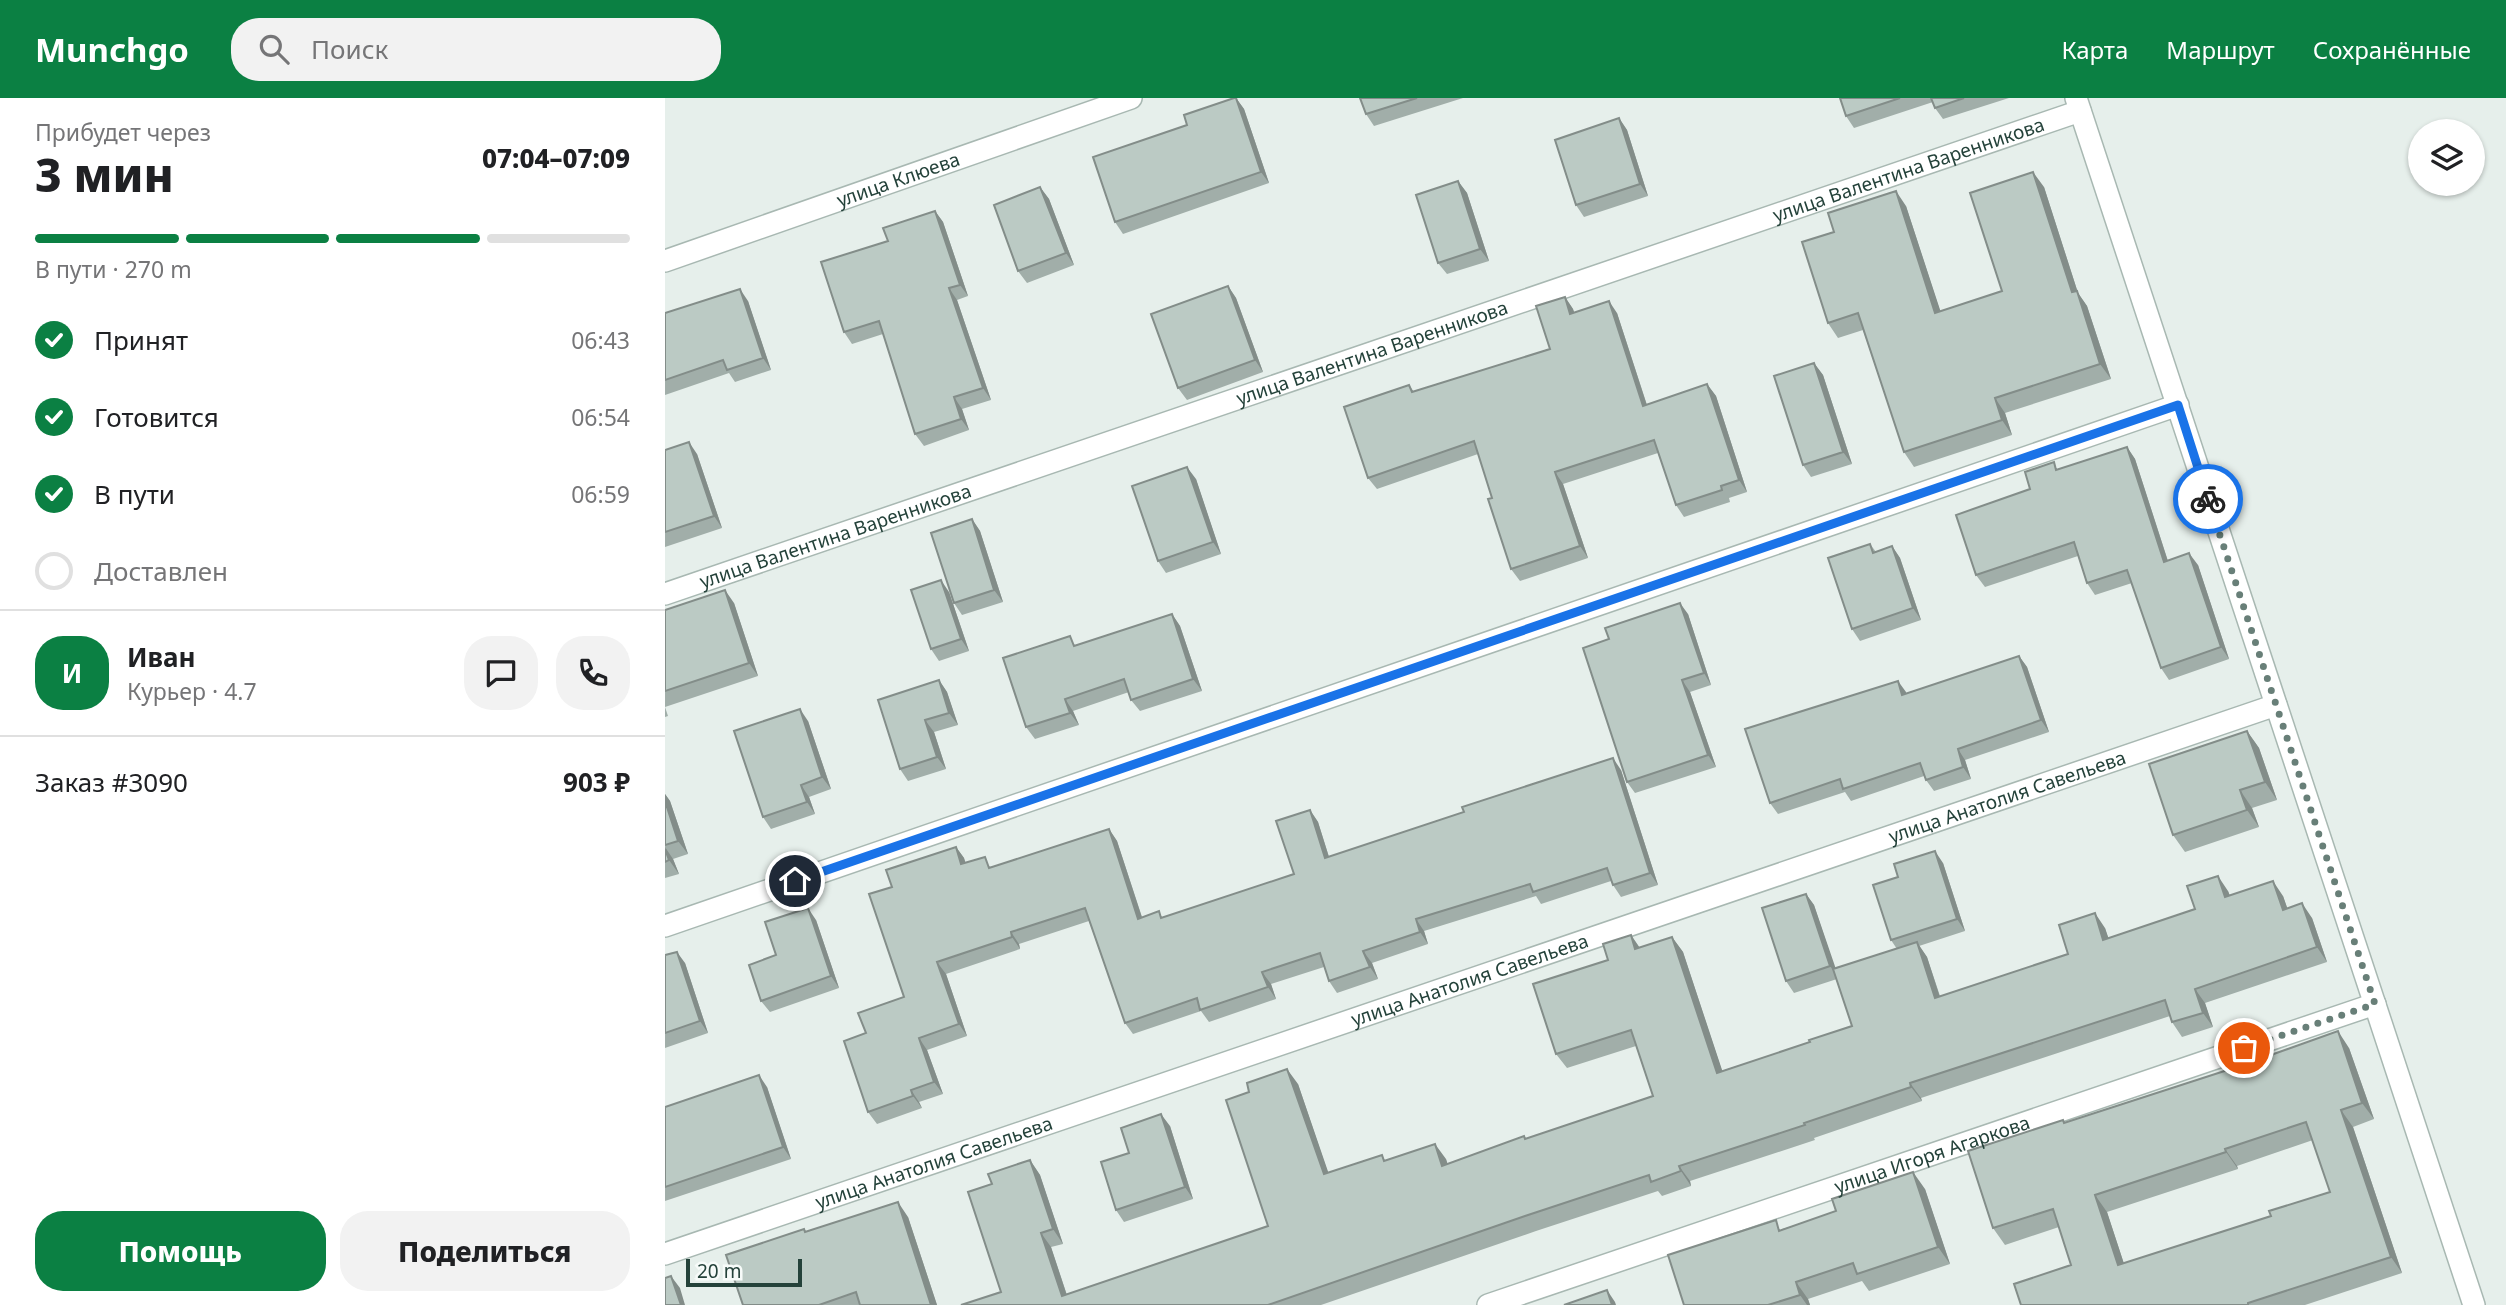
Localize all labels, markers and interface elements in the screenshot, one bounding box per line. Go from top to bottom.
search box [231,18,721,81]
text: Munchgo [35,27,189,72]
icon: search [255,30,293,68]
text: Поиск [311,31,388,67]
text: Карта [2061,33,2128,66]
text: Маршрут [2166,33,2275,66]
text: Сохранённые [2313,33,2471,66]
street label: улица Валентина Варенникова [1769,111,2048,228]
text: Прибудет через [35,116,211,148]
map controls [2408,119,2485,196]
button: layers [2408,119,2485,196]
text: 07:04–07:09 [482,140,630,176]
text: 3 мин [35,143,174,205]
street label: улица Клюева [833,146,963,213]
text: В пути · 270 m [35,253,192,285]
street label: улица Валентина Варенникова [1233,294,1511,411]
icon: check [35,321,73,359]
text: Принят [94,322,188,358]
text: 06:43 [571,324,630,356]
icon: check [35,398,73,436]
text: Готовится [94,399,219,435]
text: 06:54 [571,401,630,433]
courier [2173,464,2243,534]
icon: check [35,475,73,513]
text: В пути [94,476,175,512]
street label: улица Валентина Варенникова [696,477,975,594]
text: 06:59 [571,478,630,510]
icon: bike [2189,480,2227,518]
text: Доставлен [94,553,228,589]
button: chat [464,636,538,710]
button: phone [556,636,630,710]
text: Иван [127,639,196,675]
text: И [62,655,82,691]
text: Курьер · 4.7 [127,675,257,707]
street label: улица Анатолия Савельева [1885,744,2129,849]
text: Заказ #3090 [35,764,188,800]
text: 903 ₽ [563,764,630,800]
pin [765,851,825,911]
icon: home [776,862,814,900]
street label: улица Анатолия Савельева [1347,927,1592,1032]
pin [2214,1018,2274,1078]
icon: bag [2225,1029,2263,1067]
street label: улица Игоря Агаркова [1831,1109,2033,1200]
street label: улица Анатолия Савельева [812,1110,1056,1215]
button: Помощь [35,1211,326,1291]
button: Поделиться [340,1211,630,1291]
scale bar [686,1256,801,1288]
text: 20 m [697,1258,741,1284]

